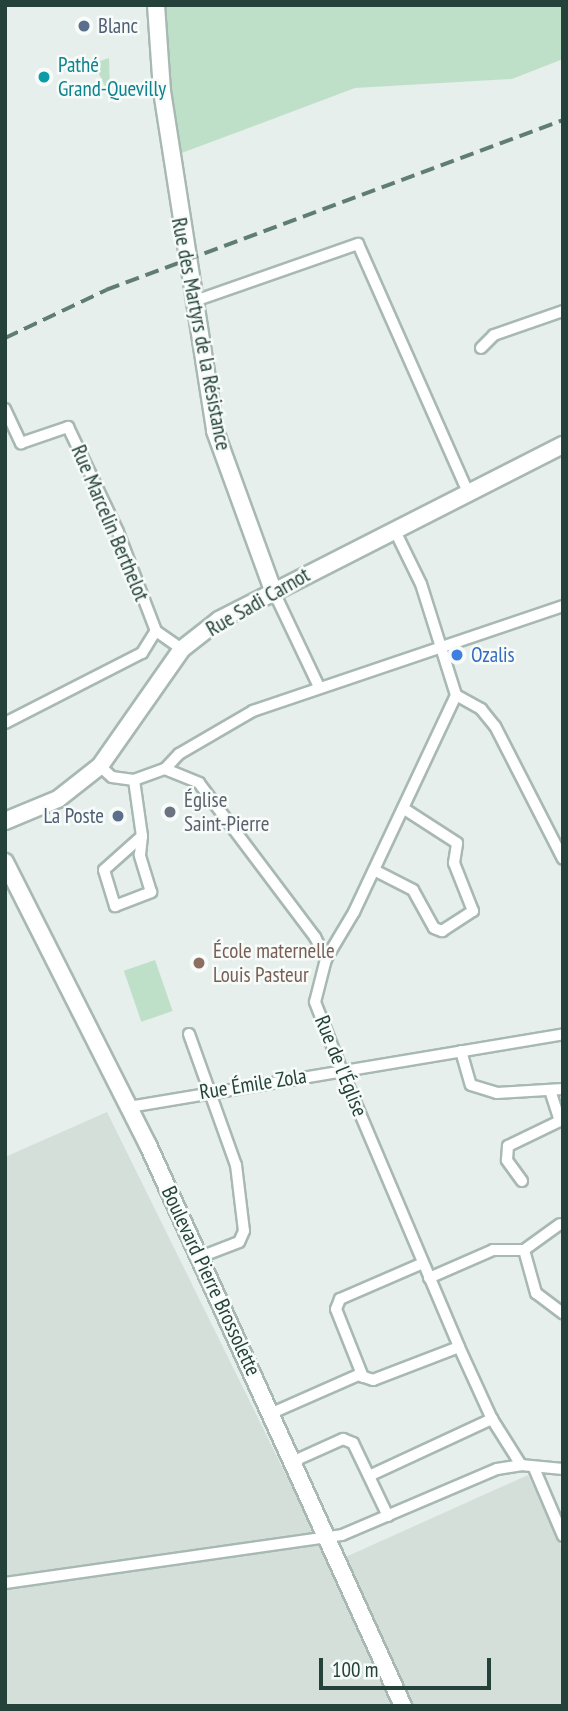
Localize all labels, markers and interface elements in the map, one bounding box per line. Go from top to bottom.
place label: Blanc [98,13,138,39]
marker: Blanc [76,18,92,34]
place label: Pathé Grand-Quevilly [58,52,166,102]
marker: Pathé Grand-Quevilly [36,69,52,85]
street label: Rue des Martyrs de la Résistance [166,216,236,452]
street label: Rue Marcelin Berthelot [66,441,154,605]
street label: Rue Sadi Carnot [202,562,314,642]
place label: Ozalis [471,642,515,668]
marker: Ozalis [449,647,465,663]
place label: Église Saint-Pierre [184,787,269,837]
place label: La Poste [43,803,104,829]
marker: Église Saint-Pierre [162,804,178,820]
marker: La Poste [110,808,126,824]
place label: École maternelle Louis Pasteur [213,938,335,988]
marker: École maternelle Louis Pasteur [191,955,207,971]
street label: Rue de l'Église [309,1012,373,1120]
street label: Rue Émile Zola [198,1063,308,1105]
street label: Boulevard Pierre Brossolette [156,1182,266,1380]
scale bar [323,1644,494,1688]
text: 100 m [332,1656,378,1683]

